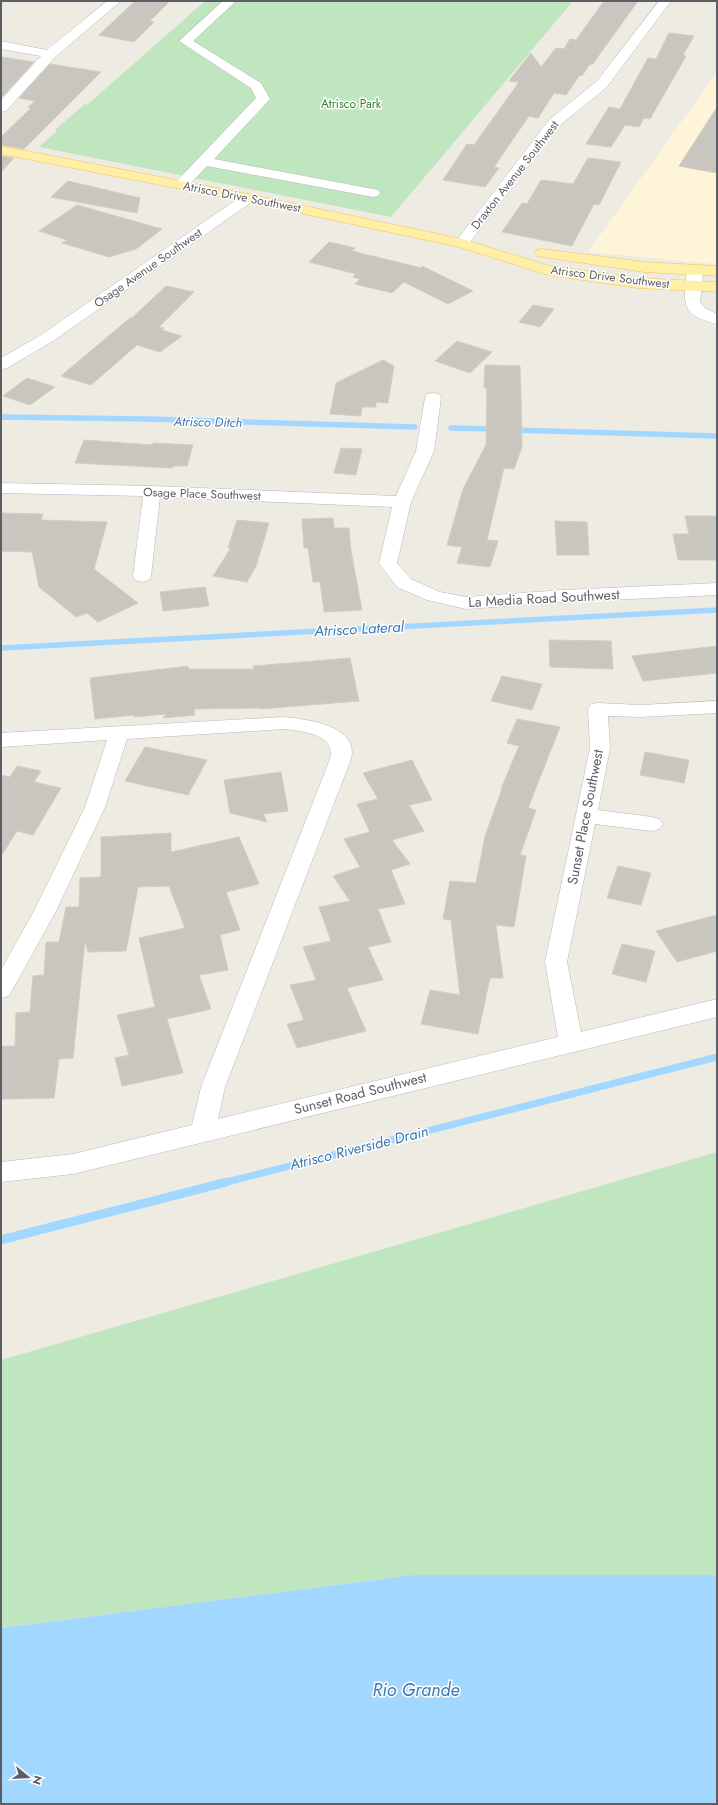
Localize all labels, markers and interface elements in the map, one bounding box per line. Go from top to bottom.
park label: Atrisco Park [321,95,382,113]
street label: Draxton Avenue Southwest [467,117,563,233]
street label: Atrisco Drive Southwest [182,177,302,217]
street label: Osage Avenue Southwest [90,224,206,312]
street label: Atrisco Drive Southwest [550,261,670,293]
water label: Atrisco Ditch [173,412,243,432]
street label: Osage Place Southwest [143,483,261,505]
street label: La Media Road Southwest [468,584,621,612]
water label: Atrisco Lateral [313,616,405,642]
street label: Sunset Place Southwest [562,747,608,886]
street label: Sunset Road Southwest [292,1067,429,1119]
water label: Atrisco Riverside Drain [286,1120,431,1176]
water label: Rio Grande [373,1677,459,1703]
north arrow [8,1757,48,1797]
text: N [29,1773,46,1787]

